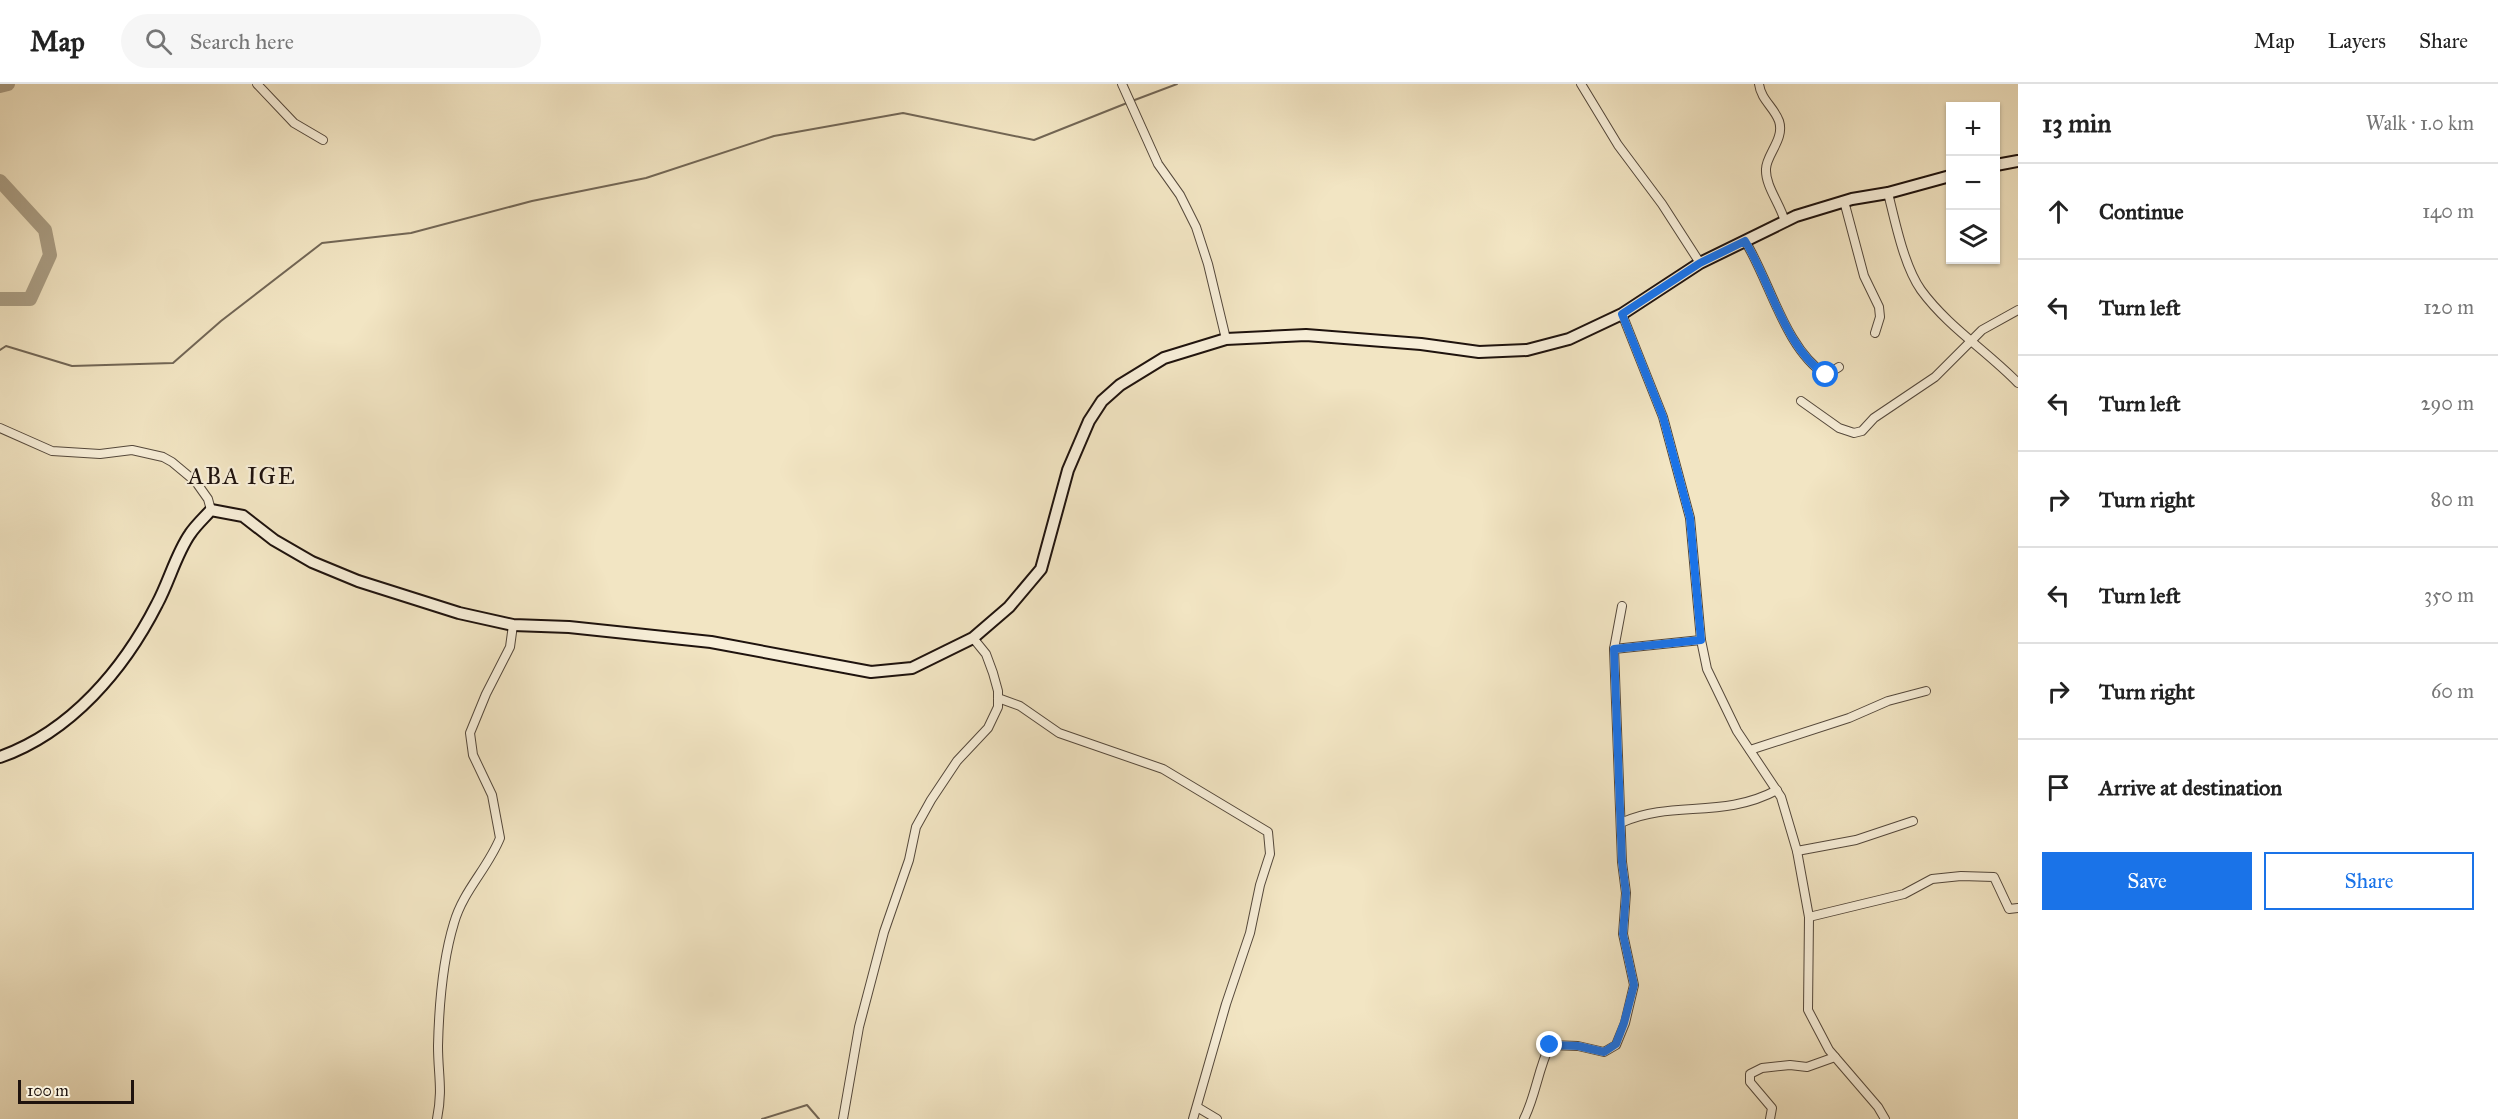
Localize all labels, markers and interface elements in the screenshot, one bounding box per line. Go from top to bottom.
search box [121,14,541,68]
text: Map [30,24,85,59]
icon: search [142,25,175,58]
text: Search here [190,28,294,55]
text: Map [2254,28,2295,54]
text: Layers [2328,28,2386,54]
text: Share [2419,28,2468,54]
map controls [1946,102,2000,264]
button: + [1946,102,2000,156]
text: 13 min [2042,107,2111,139]
text: Walk · 1.0 km [2366,111,2474,135]
button: − [1946,156,2000,210]
icon: ahead [2042,195,2075,228]
text: Continue [2099,198,2184,225]
text: 140 m [2422,199,2474,223]
button: layers [1946,210,2000,264]
icon: left [2042,291,2075,324]
text: Turn left [2099,294,2181,321]
text: 120 m [2423,295,2474,319]
route start [1812,361,1838,387]
icon: left [2042,387,2075,420]
text: Turn left [2099,390,2181,417]
text: 290 m [2421,391,2474,415]
district label: ABA IGE [187,461,296,491]
icon: right [2042,483,2075,516]
text: Turn right [2099,486,2195,513]
text: 80 m [2431,487,2474,511]
icon: left [2042,579,2075,612]
text: Turn left [2099,582,2181,609]
text: 350 m [2424,583,2474,607]
icon: right [2042,675,2075,708]
text: Turn right [2099,678,2195,705]
text: 60 m [2431,679,2474,703]
icon: arrive [2042,771,2075,804]
text: Arrive at destination [2099,774,2282,801]
button: Save [2042,852,2252,910]
button: Share [2264,852,2474,910]
route end [1536,1031,1562,1057]
scale bar [18,1077,134,1104]
text: 100 m [27,1081,69,1100]

